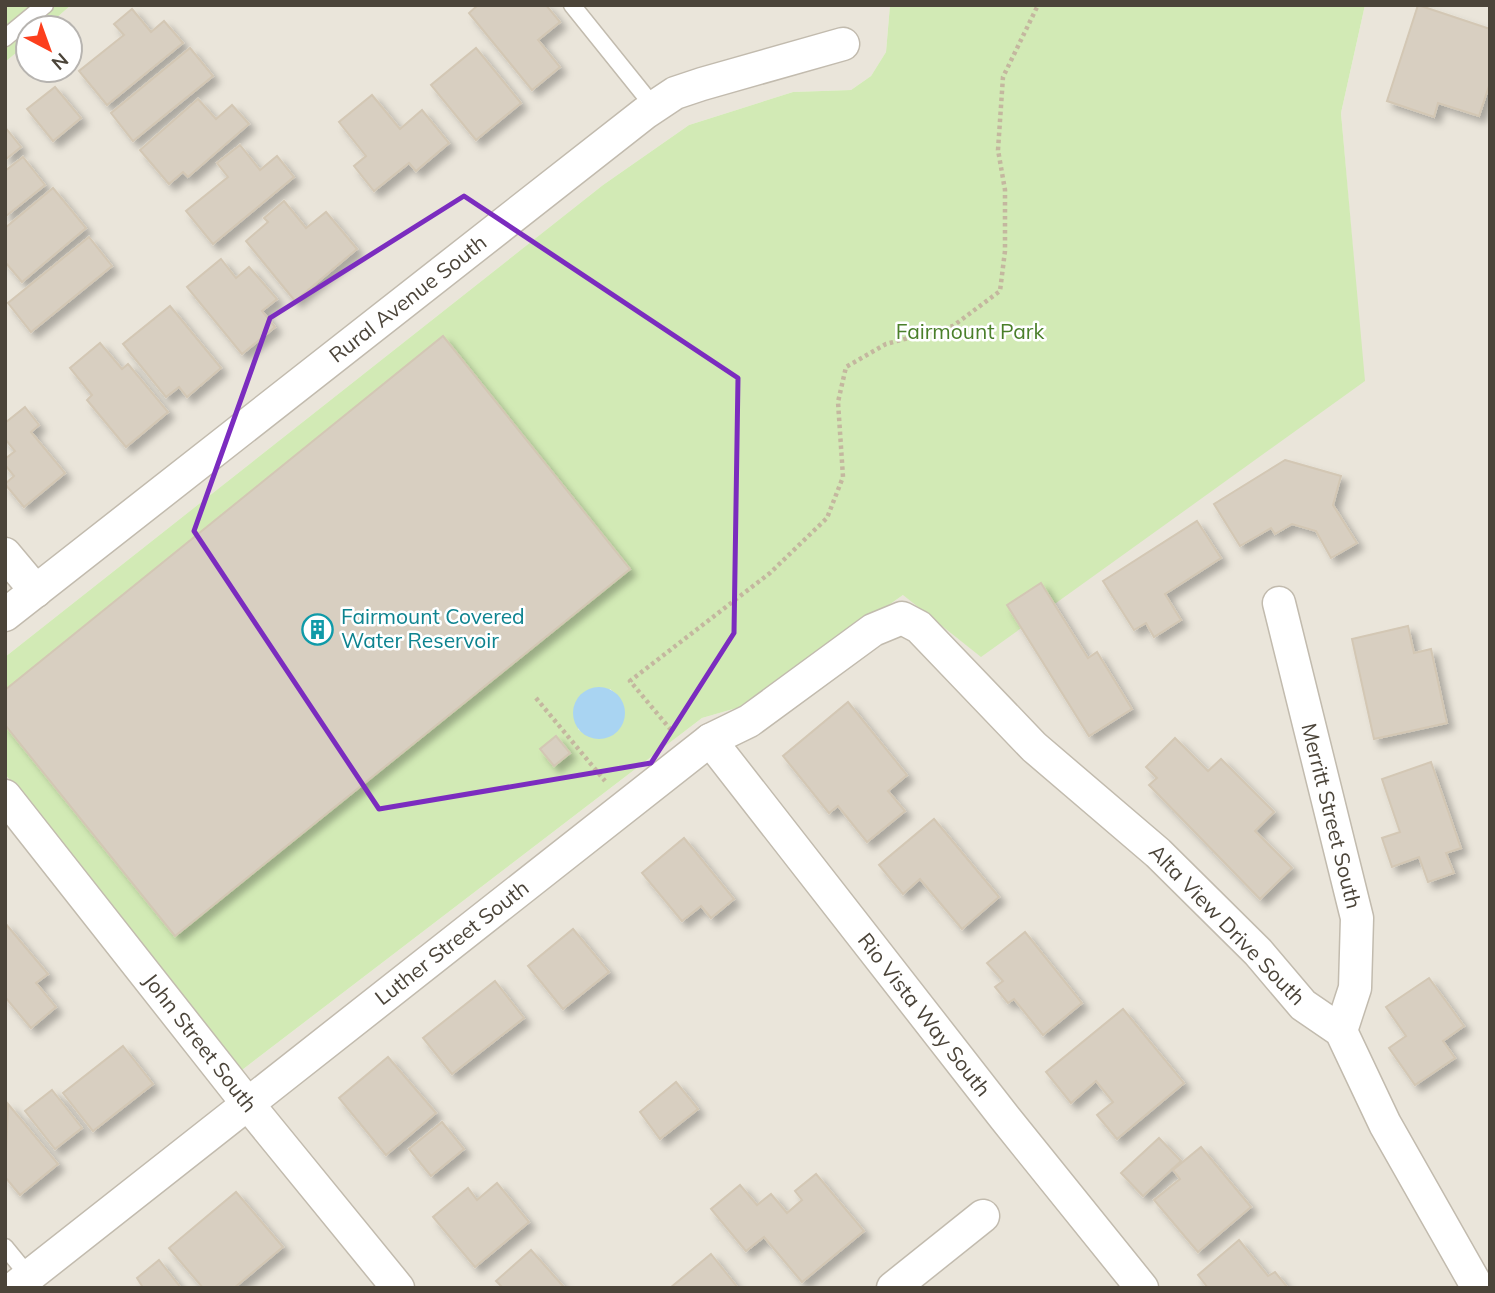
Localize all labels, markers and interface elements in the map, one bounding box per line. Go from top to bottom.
north arrow [14,14,84,84]
text: N [47,48,73,76]
street label: Rural Avenue South [323,229,491,368]
park label: Fairmount Park [896,318,1044,344]
place label: Fairmount Covered Water Reservoir [341,603,525,653]
building icon: Fairmount Covered Water Reservoir [301,612,335,646]
street label: Merritt Street South [1296,720,1368,911]
street label: Alta View Drive South [1144,838,1311,1010]
street label: Luther Street South [369,874,533,1010]
street label: Rio Vista Way South [853,927,997,1101]
street label: John Street South [138,968,263,1117]

